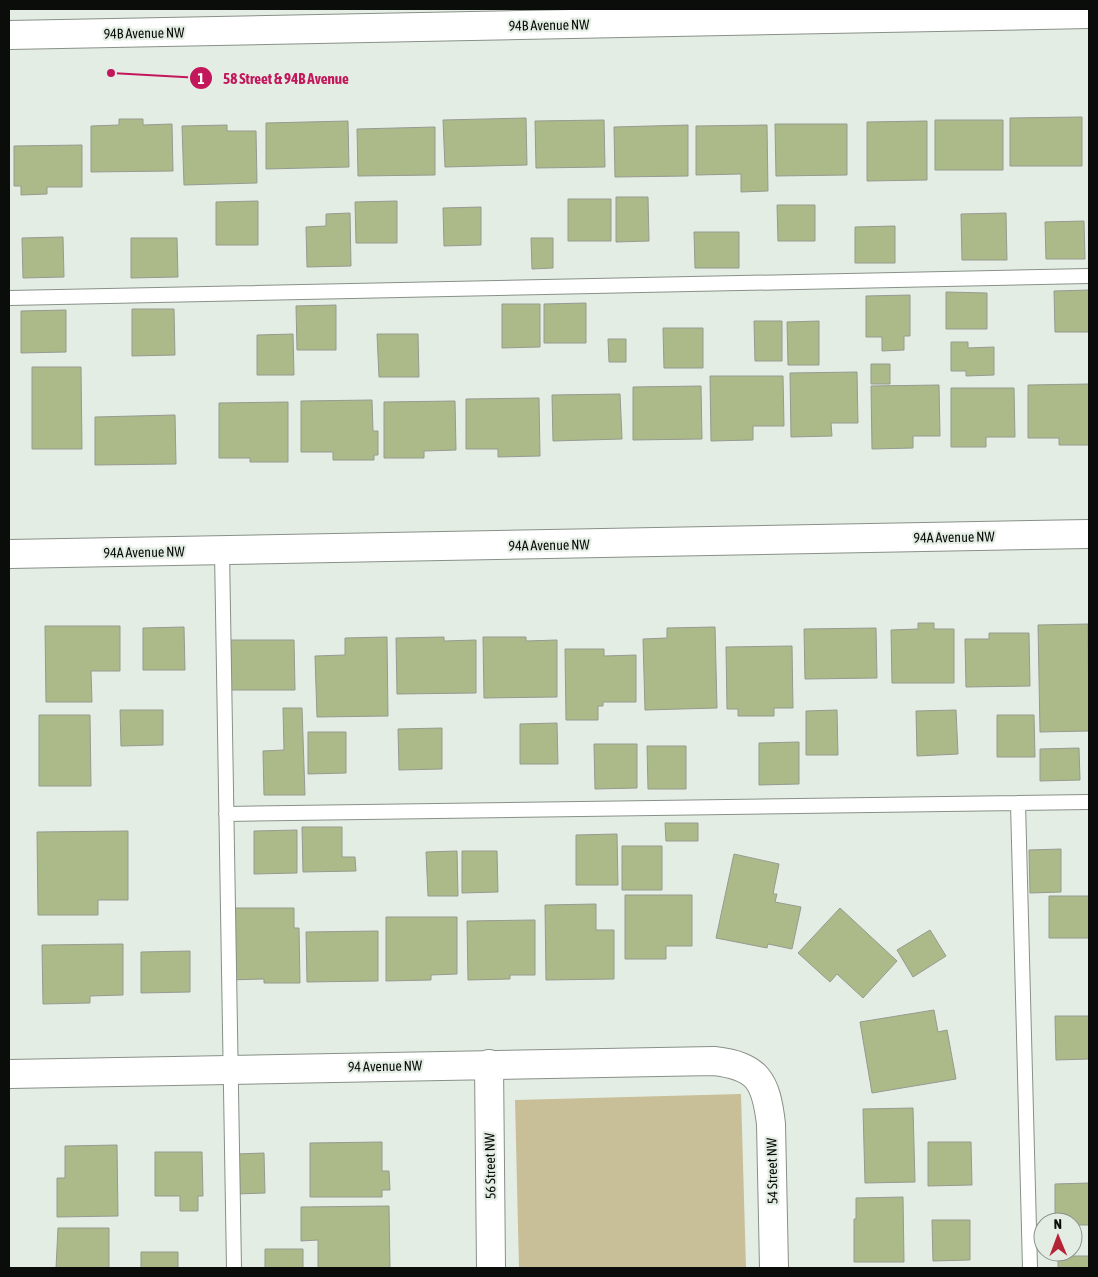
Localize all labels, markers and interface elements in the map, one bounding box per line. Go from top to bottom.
street label: 94B Avenue NW [508,16,590,34]
street label: 94B Avenue NW [103,24,185,42]
callout: 58 Street & 94B Avenue [189,63,359,93]
text: 1 [197,70,205,87]
text: 58 Street & 94B Avenue [223,70,349,87]
street label: 94A Avenue NW [913,528,995,546]
street label: 94A Avenue NW [508,536,590,554]
street label: 94A Avenue NW [103,543,185,561]
street label: 94 Avenue NW [348,1057,423,1075]
street label: 56 Street NW [481,1132,499,1199]
street label: 54 Street NW [763,1137,781,1204]
north arrow [1033,1212,1083,1262]
text: N [1054,1216,1062,1232]

